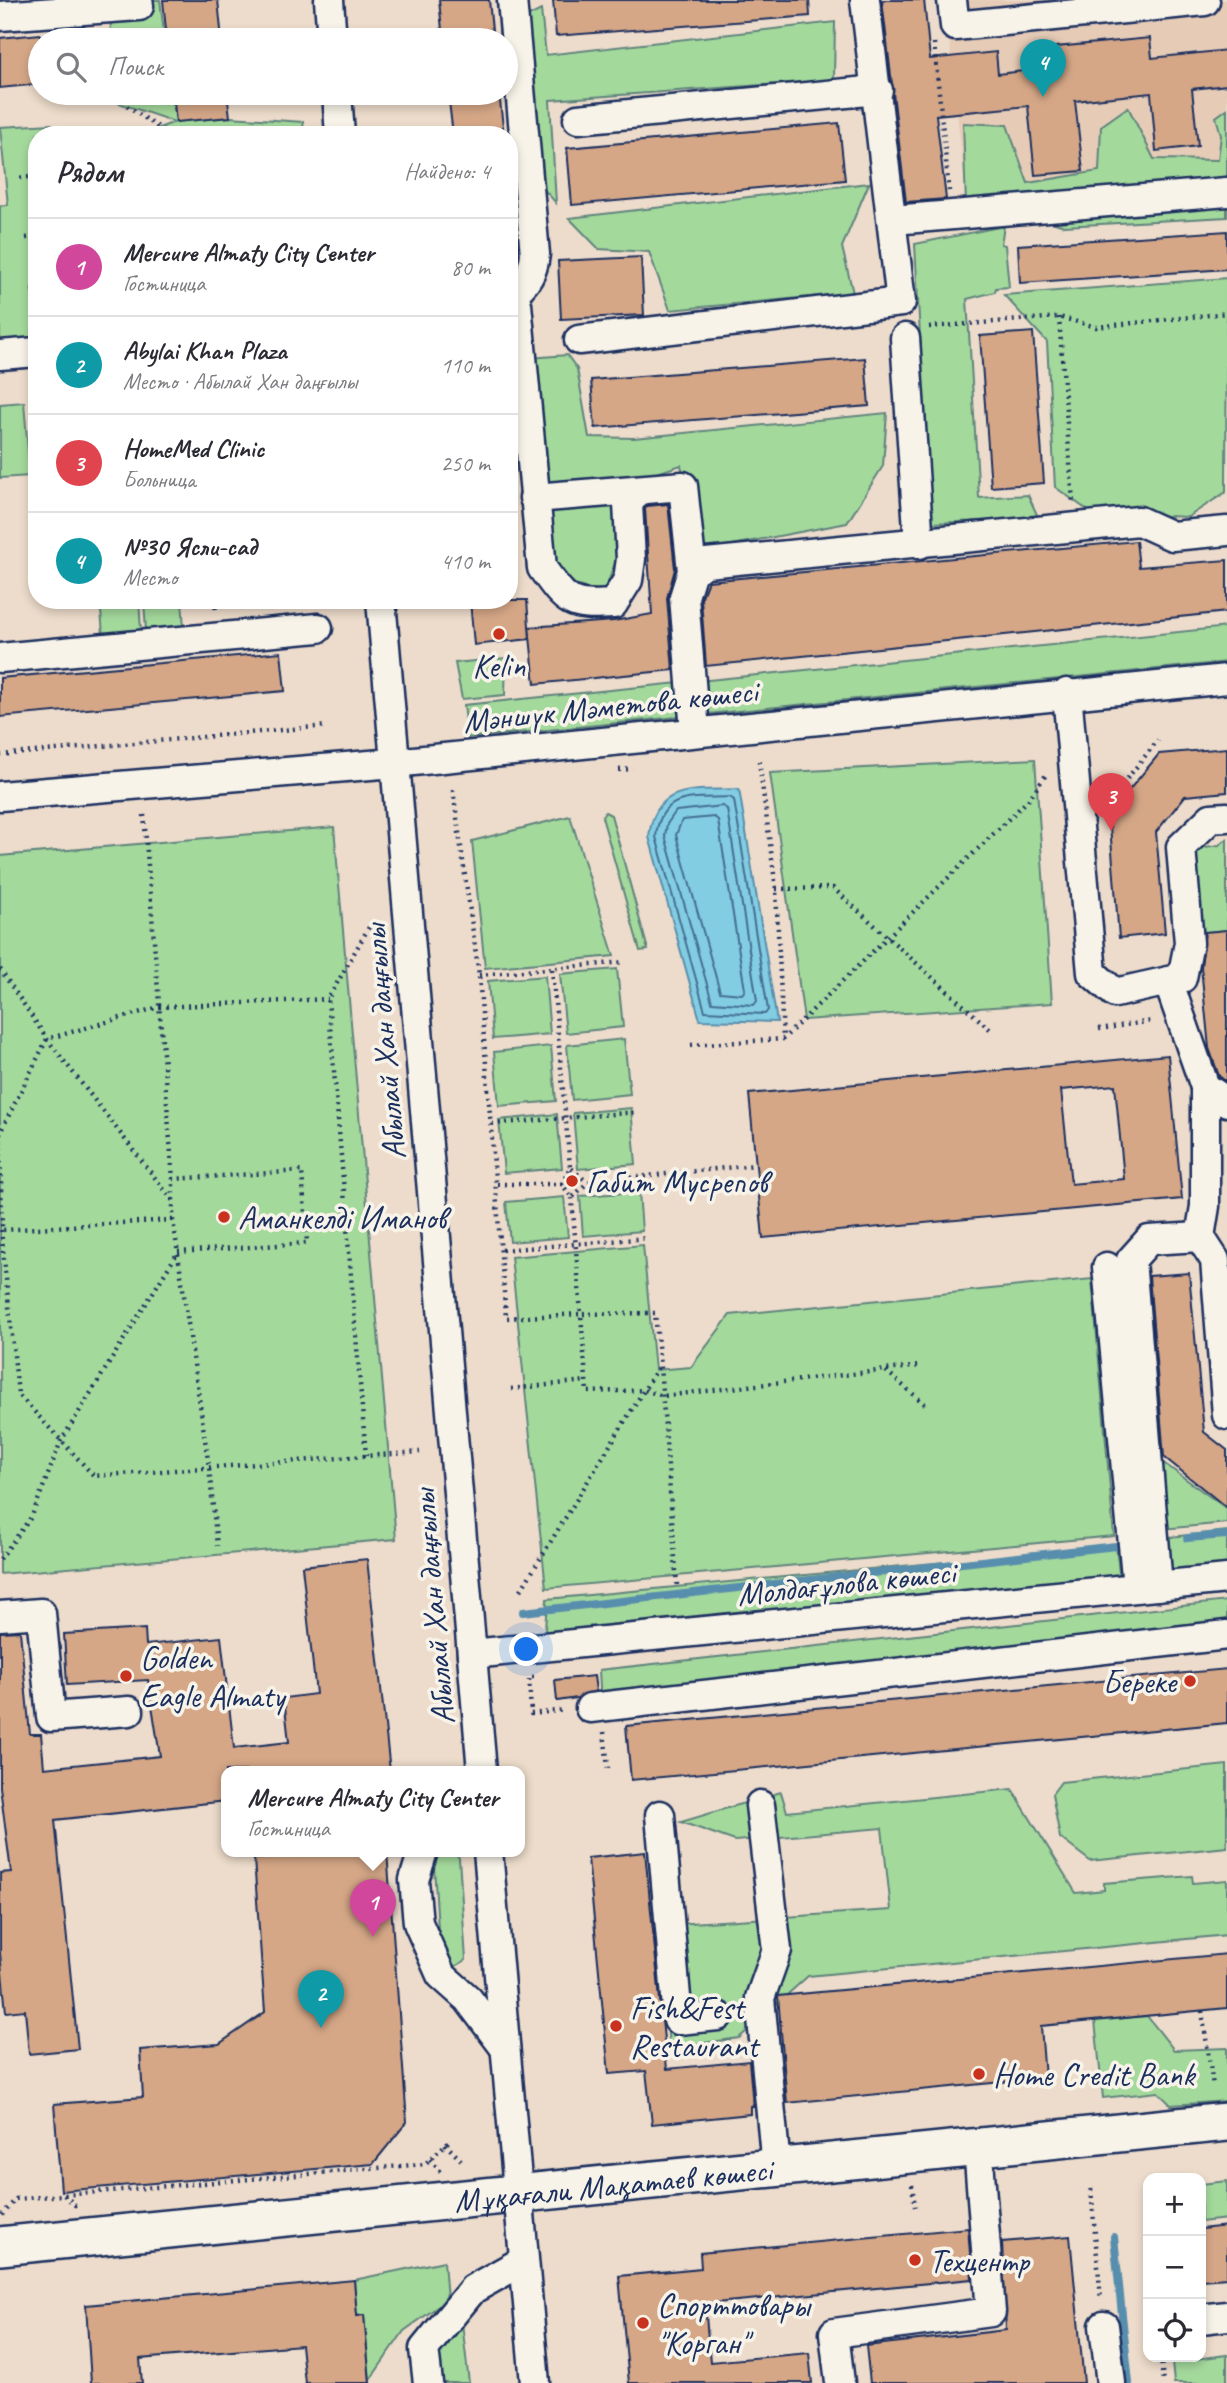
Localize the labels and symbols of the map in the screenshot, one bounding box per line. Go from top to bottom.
pin: 4 [1020,39,1066,97]
marker: Kelin [491,626,507,642]
place label: Kelin [473,645,526,687]
street label: Мәншүк Мәметова көшесі [461,669,763,742]
pin: 3 [1088,773,1134,831]
street label: Абылай Хан даңғылы [353,920,415,1161]
place label: Габит Мусрепов [586,1161,773,1203]
marker: Габит Мусрепов [564,1173,580,1189]
place label: Аманкелді Иманов [238,1197,452,1239]
marker: Аманкелді Иманов [216,1209,232,1225]
street label: Абылай Хан даңғылы [402,1485,464,1726]
street label: Молдағұлова көшесі [735,1550,961,1615]
your location [509,1632,543,1666]
place label: Golden Eagle Almaty [140,1637,287,1717]
place label: Береке [1103,1661,1178,1703]
marker: Golden Eagle Almaty [118,1668,134,1684]
marker: Береке [1182,1673,1198,1689]
pin: 1 [350,1879,396,1937]
pin: 2 [298,1970,344,2028]
place label: Fish&Fest Restaurant [630,1987,761,2067]
marker: Fish&Fest Restaurant [608,2018,624,2034]
place label: Home Credit Bank [993,2054,1196,2096]
marker: Home Credit Bank [971,2066,987,2082]
street label: Мұқағали Мақатаев көшесі [452,2148,778,2222]
place label: Техцентр [929,2240,1031,2282]
marker: Техцентр [907,2252,923,2268]
place label: Спорттовары "Корган" [657,2284,812,2364]
marker: Спорттовары "Корган" [635,2315,651,2331]

